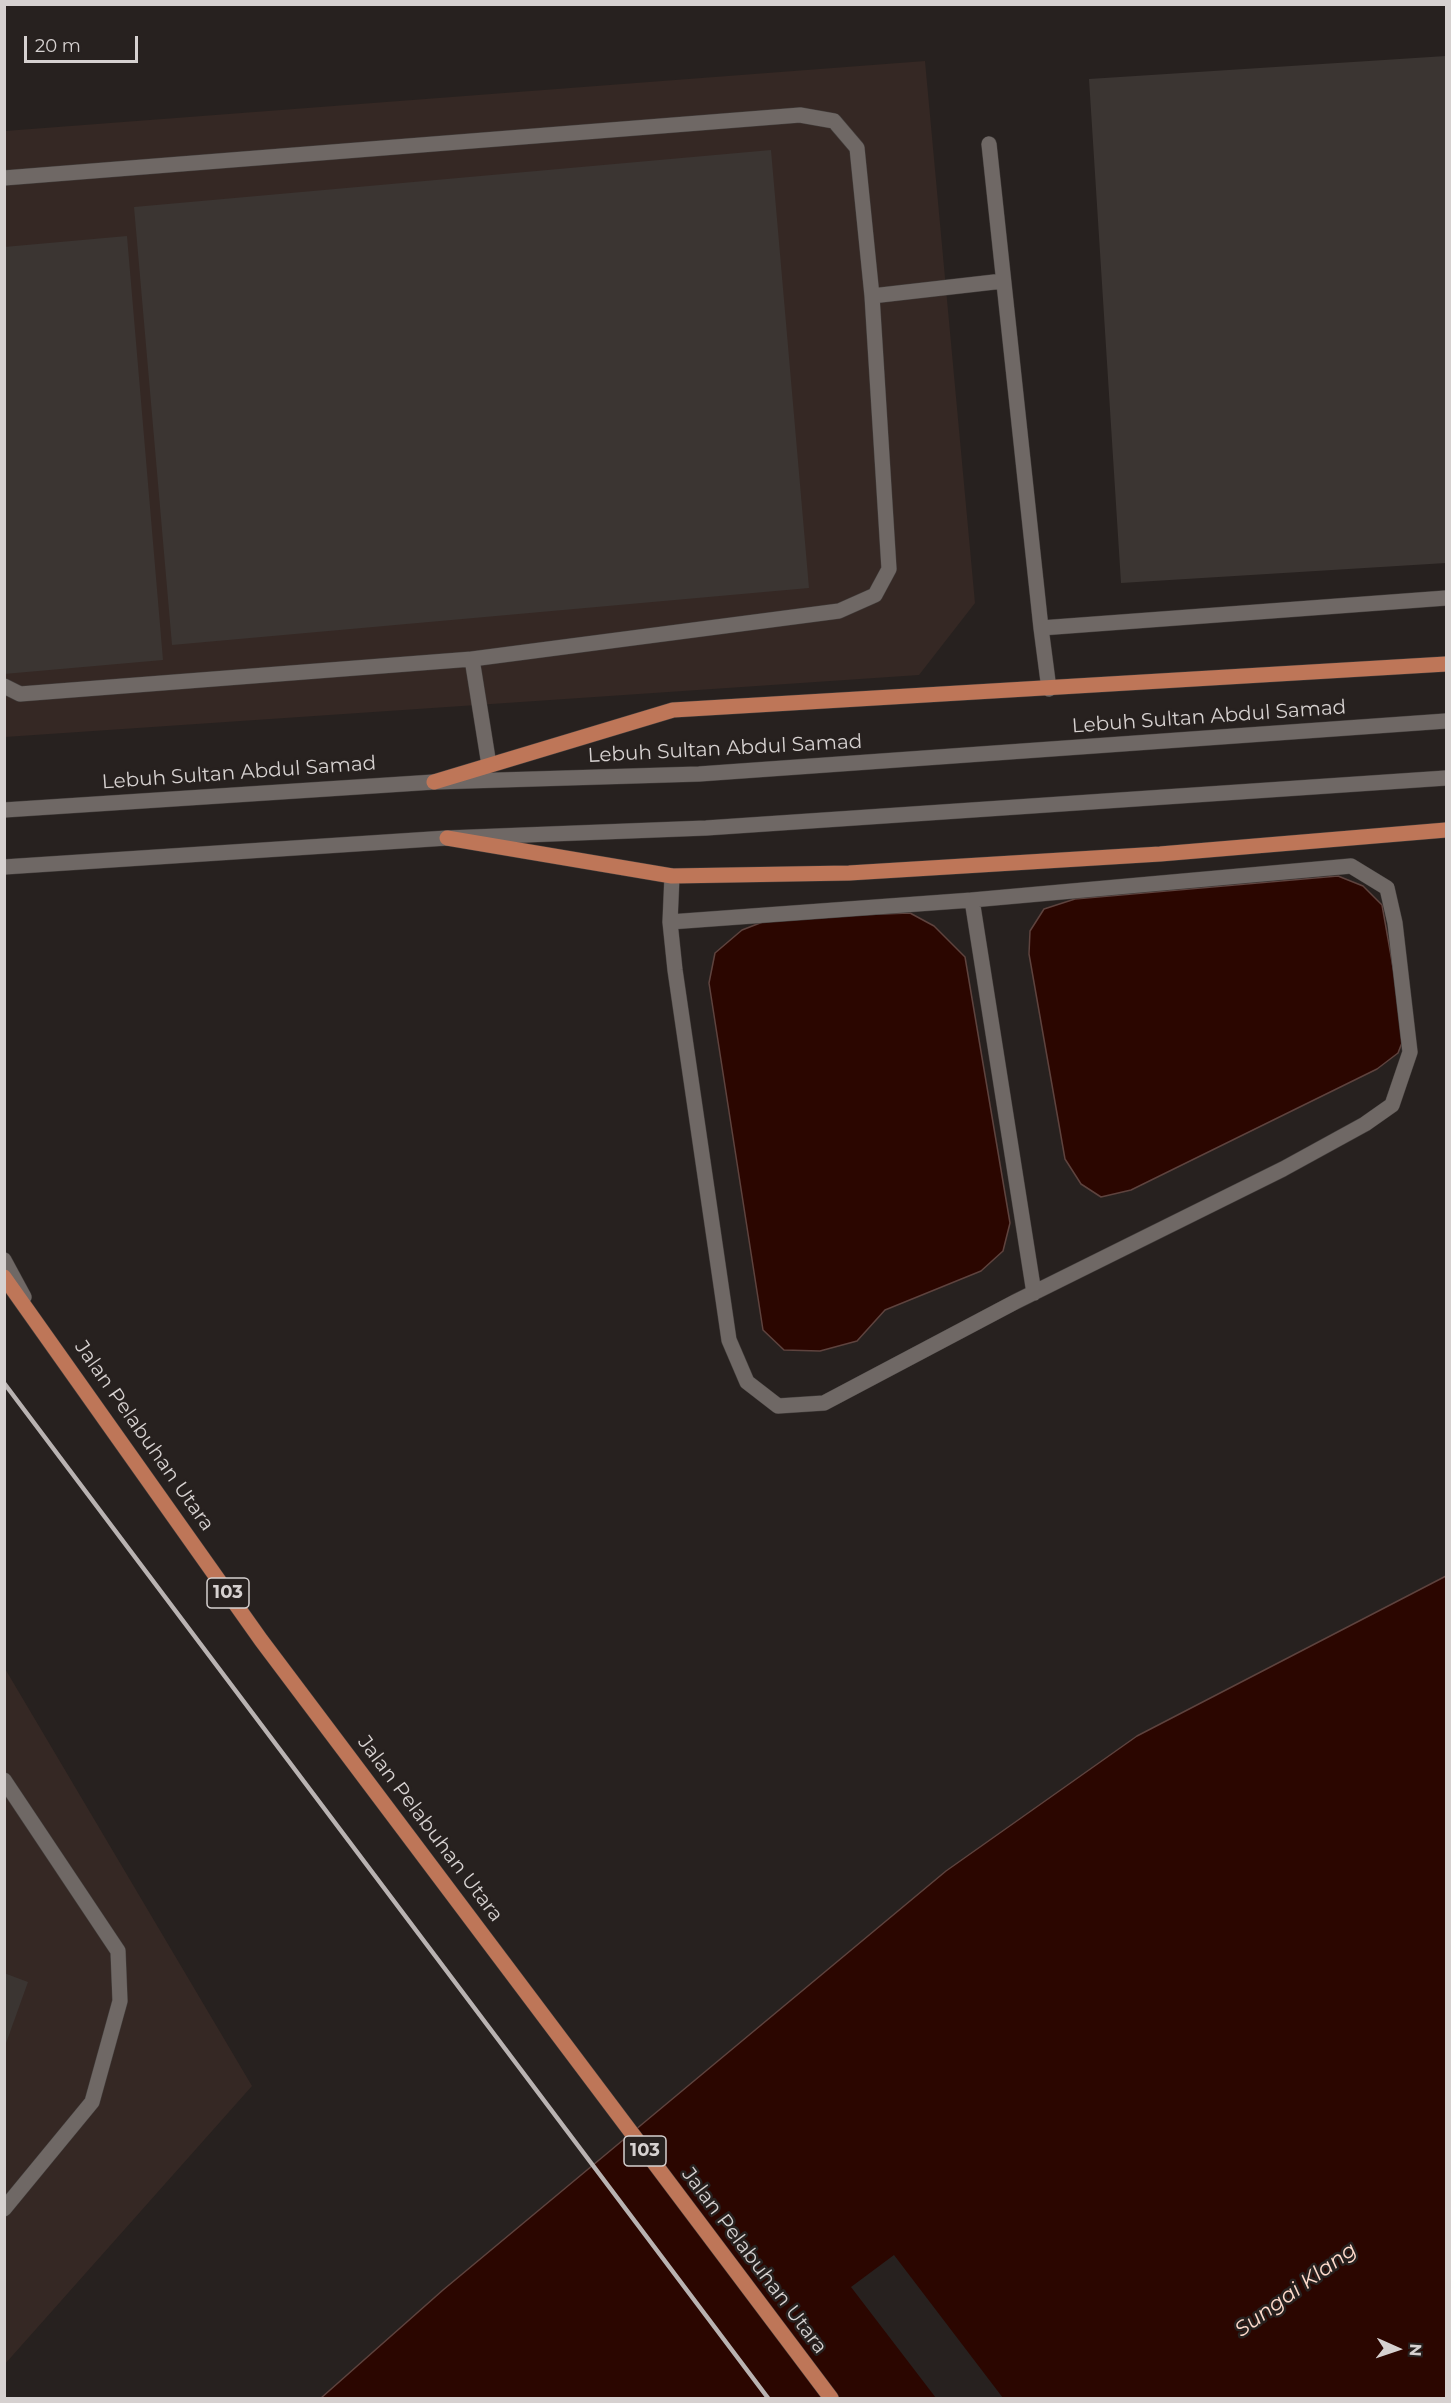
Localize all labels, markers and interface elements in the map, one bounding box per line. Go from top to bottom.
scale bar [27,24,141,62]
text: 20 m [35,35,81,57]
street label: Lebuh Sultan Abdul Samad [1071,695,1347,739]
street label: Lebuh Sultan Abdul Samad [587,730,863,768]
street label: Lebuh Sultan Abdul Samad [101,751,377,795]
street label: Jalan Pelabuhan Utara [69,1336,219,1536]
road number: 103 [207,1578,249,1608]
street label: Jalan Pelabuhan Utara [352,1731,508,1927]
road number: 103 [624,2136,666,2166]
street label: Jalan Pelabuhan Utara [676,2163,832,2359]
water label: Sungai Klang [1230,2237,1362,2343]
north arrow [1367,2319,1427,2379]
text: N [1406,2343,1425,2357]

